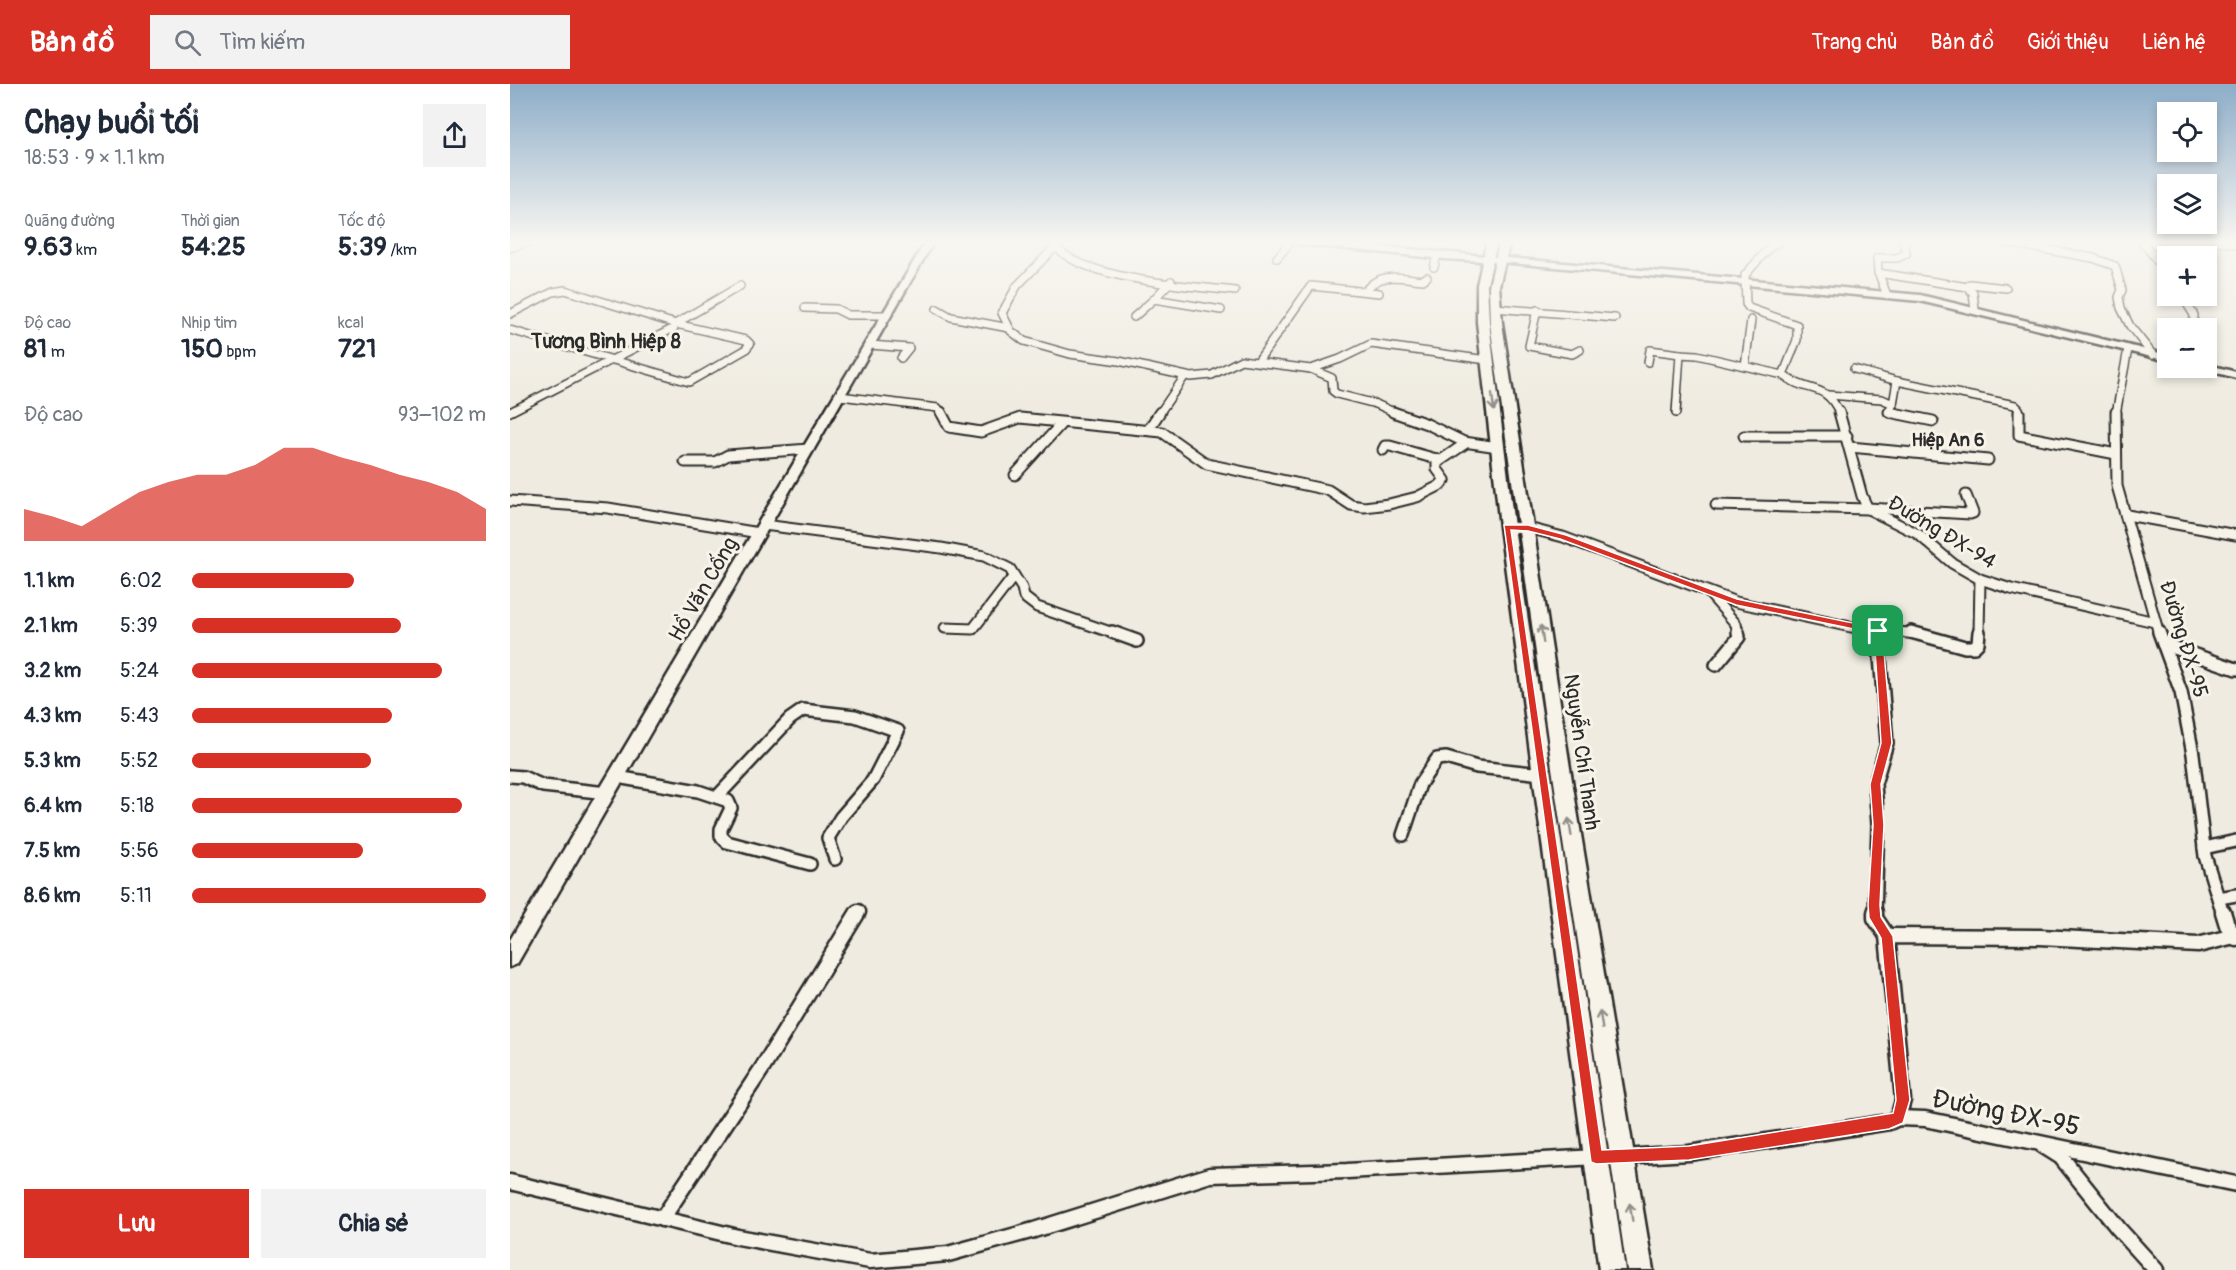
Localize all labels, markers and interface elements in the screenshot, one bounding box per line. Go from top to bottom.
search box [150,15,570,69]
text: Bản đồ [30,25,114,60]
icon: search [171,26,204,59]
text: Tìm kiếm [219,28,305,56]
text: Trang chủ [1812,29,1898,56]
text: Bản đồ [1931,29,1994,56]
text: Giới thiệu [2027,29,2109,56]
text: Liên hệ [2142,29,2206,56]
text: Chạy buổi tối [24,102,199,143]
map controls [2157,102,2217,378]
button: locate [2157,102,2217,162]
button: share [423,104,486,167]
text: 18:53 · 9 × 1.1 km [24,145,165,170]
button: layers [2157,174,2217,234]
text: Quãng đường [24,211,115,231]
text: Thời gian [181,211,240,231]
text: Tốc độ [338,211,386,231]
text: 9.63 [24,231,73,263]
text: 54:25 [181,231,246,263]
text: 5:39 [338,231,387,263]
text: km [73,240,97,260]
text: /km [387,240,417,260]
button: + [2157,246,2217,306]
text: Độ cao [24,313,71,333]
text: Nhịp tim [181,313,237,333]
text: kcal [338,313,364,333]
button: − [2157,318,2217,378]
district label: Tương Bình Hiệp 8 [530,329,681,354]
text: 81 [24,333,47,365]
text: 150 [181,333,223,365]
text: 721 [338,333,376,365]
text: m [47,342,65,362]
text: bpm [223,342,256,362]
one-way arrow [1487,392,1498,412]
text: Độ cao [24,402,83,427]
text: 93–102 m [398,402,486,427]
district label: Hiệp An 6 [1912,429,1984,452]
street label: Đường ĐX-94 [1883,489,2001,575]
street label: Hồ Văn Cống [662,532,744,646]
text: 1.1 km [24,568,74,593]
text: 6:02 [120,568,162,593]
street label: Đường ĐX-95 [2153,577,2214,701]
pin [1852,605,1903,656]
text: 2.1 km [24,613,78,638]
text: 5:39 [120,613,158,638]
icon: arrive [1861,614,1894,647]
one-way arrow [1537,625,1548,644]
text: 3.2 km [24,658,81,683]
text: 5:24 [120,658,159,683]
street label: Nguyễn Chí Thanh [1557,672,1606,832]
text: 4.3 km [24,703,82,728]
text: 5:43 [120,703,159,728]
text: 5.3 km [24,748,81,773]
text: 5:52 [120,748,158,773]
text: 6.4 km [24,793,82,818]
text: 5:18 [120,793,154,818]
one-way arrow [1565,818,1576,837]
text: 7.5 km [24,838,80,863]
text: 5:56 [120,838,159,863]
text: 8.6 km [24,883,81,908]
text: 5:11 [120,883,152,908]
one-way arrow [1595,1010,1606,1030]
street label: Đường ĐX-95 [1929,1083,2082,1143]
button: Lưu [24,1189,249,1258]
button: Chia sẻ [261,1189,486,1258]
one-way arrow [1625,1203,1636,1223]

